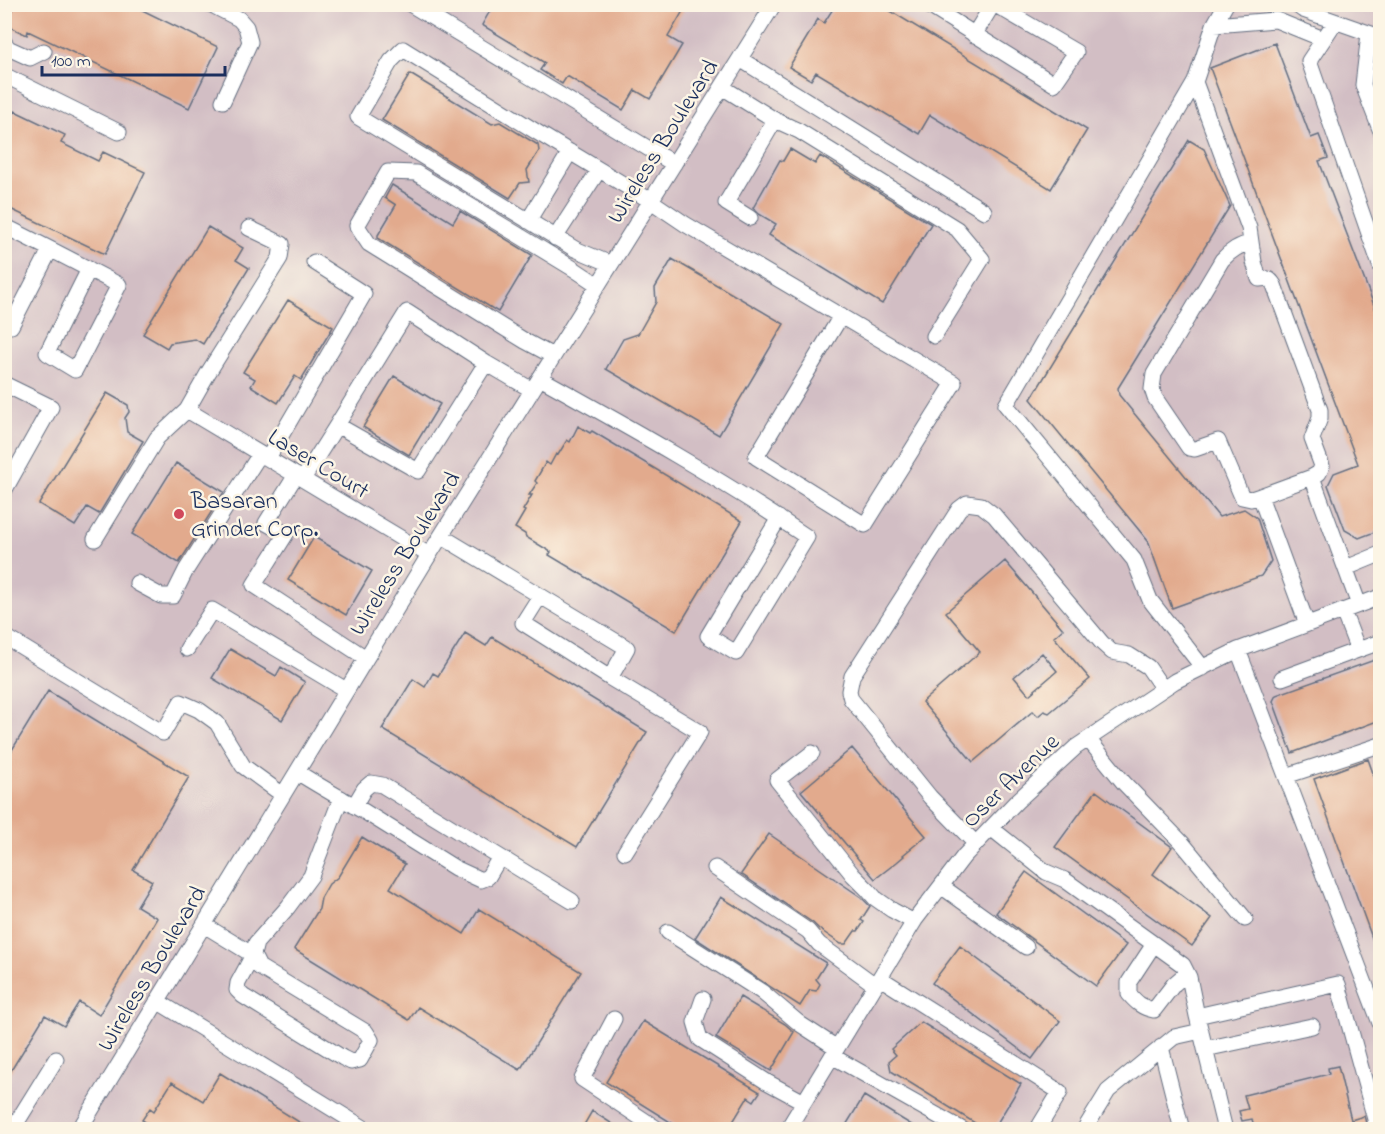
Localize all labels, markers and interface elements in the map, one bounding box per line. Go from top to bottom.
scale bar [42,39,225,77]
text: 100 m [51,49,91,75]
street label: Wireless Boulevard [600,53,729,231]
street label: Laser Court [260,421,375,509]
street label: Wireless Boulevard [342,465,471,643]
place label: Basaran Grinder Corp. [190,485,318,548]
marker: Basaran Grinder Corp. [172,507,186,521]
street label: Oser Avenue [955,726,1069,837]
street label: Wireless Boulevard [90,879,217,1059]

